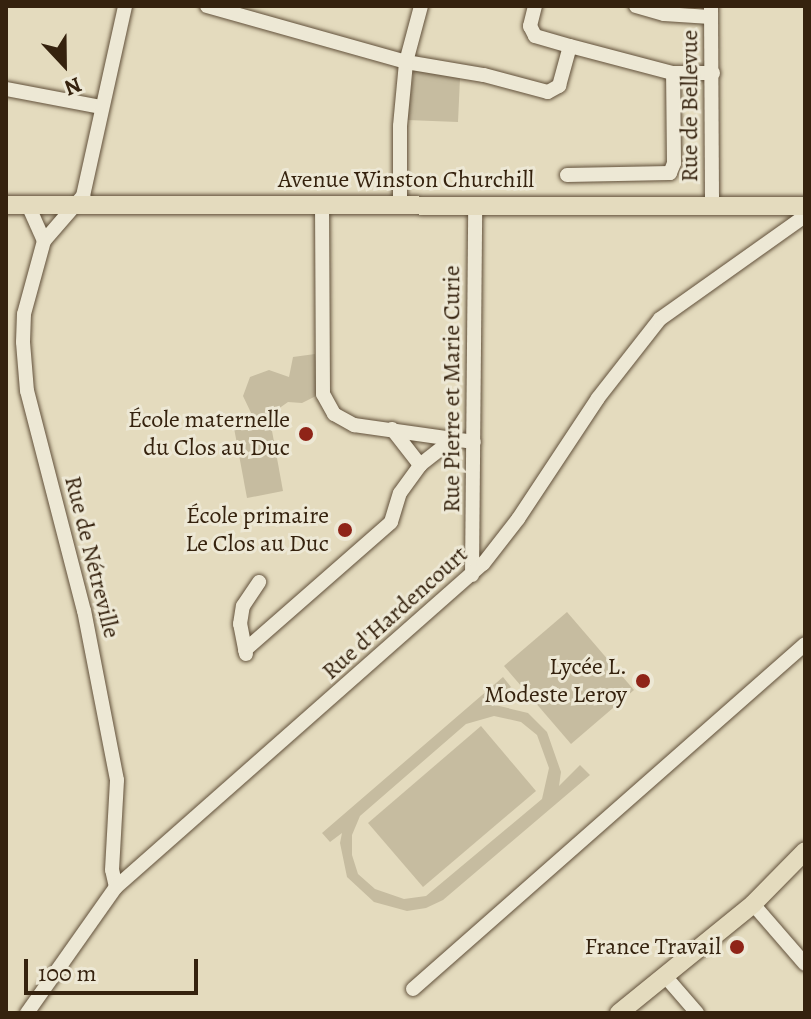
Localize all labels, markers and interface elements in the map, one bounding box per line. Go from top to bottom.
north arrow [24,24,104,104]
street label: Rue de Bellevue [676,30,704,182]
text: N [60,69,86,103]
street label: Avenue Winston Churchill [278,166,534,194]
street label: Rue Pierre et Marie Curie [438,265,466,513]
place label: École maternelle du Clos au Duc [128,406,290,462]
marker: École maternelle du Clos au Duc [297,425,315,443]
street label: Rue de Nétreville [58,473,126,641]
place label: École primaire Le Clos au Duc [185,502,329,558]
marker: École primaire Le Clos au Duc [336,521,354,539]
street label: Rue d'Hardencourt [316,540,474,686]
place label: Lycée L. Modeste Leroy [484,653,627,709]
marker: Lycée L. Modeste Leroy [634,672,652,690]
place label: France Travail [584,933,721,961]
marker: France Travail [728,938,746,956]
scale bar [28,943,202,993]
text: 100 m [38,957,97,989]

